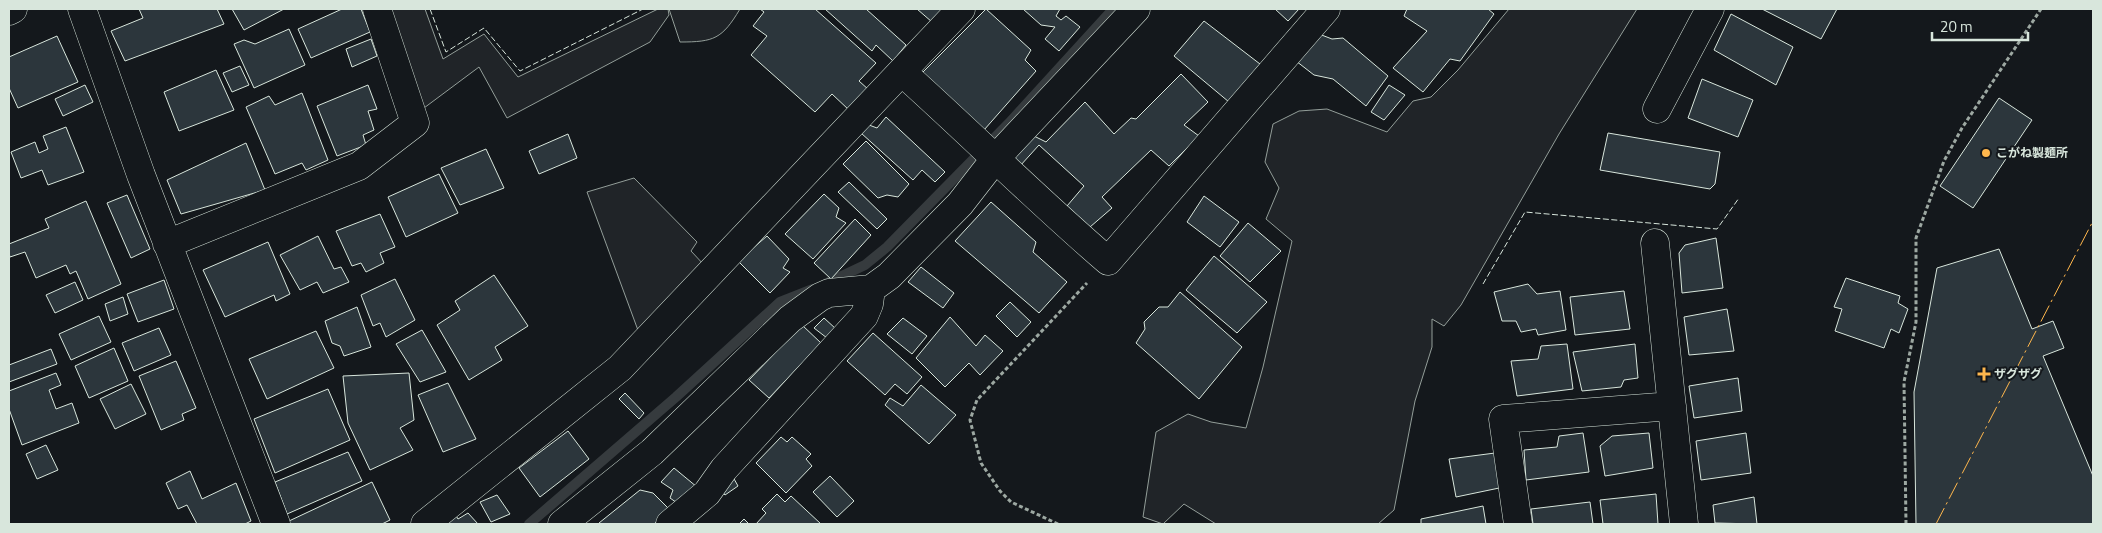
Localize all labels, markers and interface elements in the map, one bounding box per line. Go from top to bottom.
scale bar [1932,10,2028,42]
text: 20 m [1940,15,1973,38]
place label: こがね製麺所 [1996,143,2068,162]
marker: こがね製麺所 [1980,147,1992,159]
place label: ザグザグ [1994,364,2042,383]
marker: ザグザグ [1978,368,1990,380]

